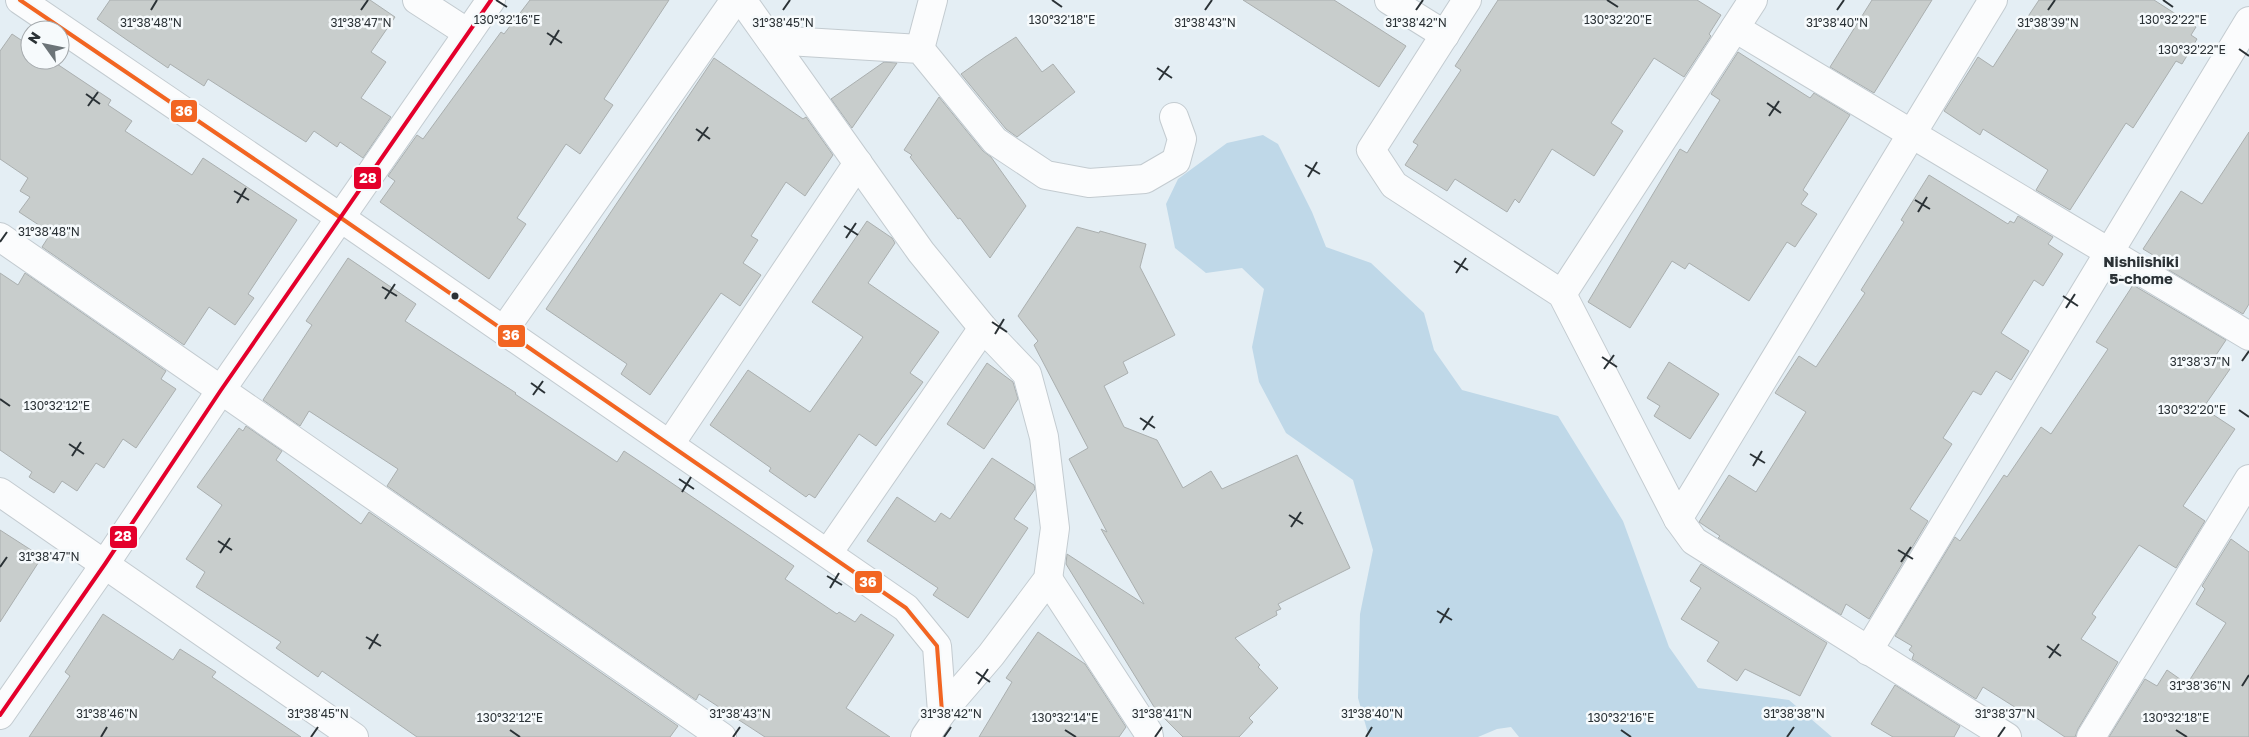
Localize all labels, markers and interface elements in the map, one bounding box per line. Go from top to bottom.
text: 130°32'16"E [474,12,540,27]
text: 130°32'18"E [1029,12,1095,27]
text: 130°32'20"E [1584,12,1652,27]
text: 130°32'22"E [2139,12,2207,27]
text: 31°38'48"N [120,15,182,30]
text: 31°38'47"N [330,15,392,30]
text: 31°38'45"N [752,15,814,30]
text: 31°38'43"N [1174,15,1236,30]
text: 31°38'42"N [1385,15,1447,30]
text: 31°38'40"N [1806,15,1868,30]
text: 31°38'39"N [2017,15,2079,30]
north arrow [20,20,70,70]
text: N [24,29,44,47]
text: 130°32'22"E [2158,42,2226,57]
line badge: 36 [170,99,198,123]
text: 36 [175,102,193,119]
line badge: 28 [353,166,382,190]
text: 28 [359,169,377,186]
text: 31°38'48"N [18,224,80,239]
district label: Nishiishiki 5-chome [2103,252,2179,287]
unlabelled marker [450,291,460,301]
line badge: 36 [497,324,526,348]
text: 36 [502,326,520,343]
text: 31°38'37"N [2170,354,2230,369]
text: 130°32'12"E [24,398,90,413]
text: 130°32'20"E [2158,402,2226,417]
line badge: 28 [109,525,138,549]
text: 28 [114,527,132,544]
text: 31°38'47"N [18,549,80,564]
line badge: 36 [854,570,883,594]
text: 36 [859,573,877,590]
text: 31°38'36"N [2169,678,2231,693]
text: 31°38'46"N [76,706,138,721]
text: 31°38'45"N [287,706,349,721]
text: 31°38'43"N [709,706,771,721]
text: 31°38'42"N [920,706,982,721]
text: 31°38'41"N [1132,706,1192,721]
text: 31°38'40"N [1341,706,1403,721]
text: 31°38'38"N [1763,706,1825,721]
text: 31°38'37"N [1975,706,2035,721]
text: 130°32'12"E [477,710,543,725]
text: 130°32'14"E [1032,710,1098,725]
text: 130°32'16"E [1588,710,1654,725]
text: 130°32'18"E [2143,710,2209,725]

